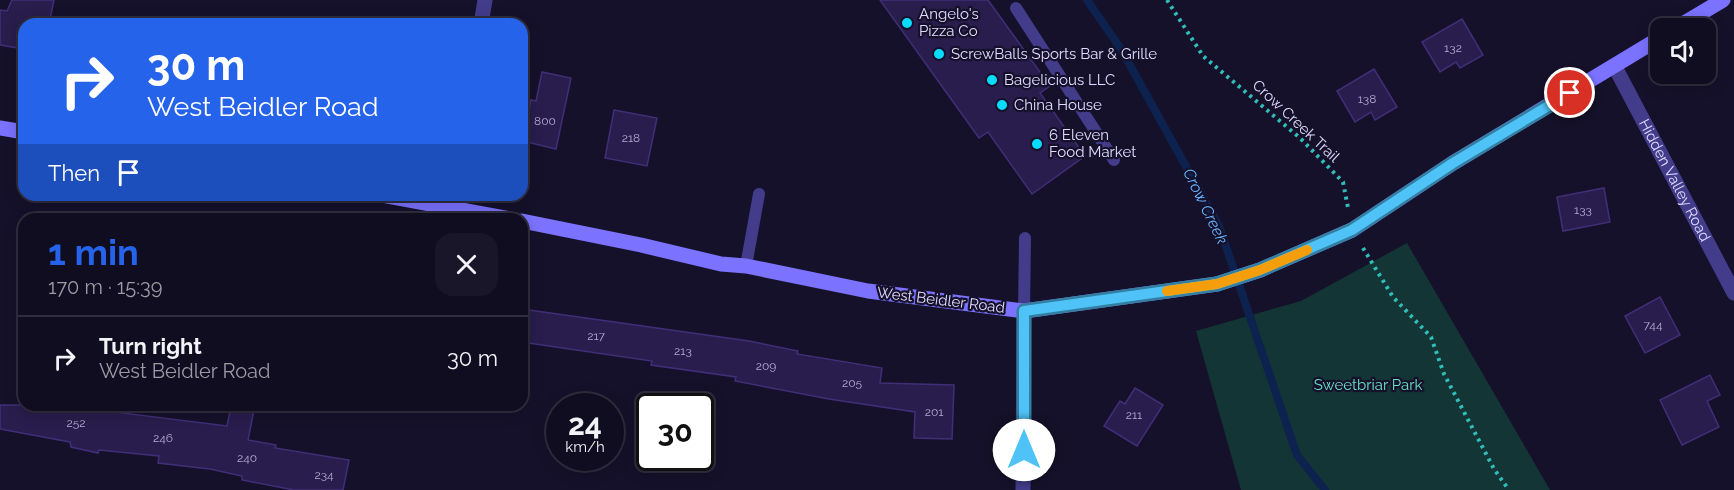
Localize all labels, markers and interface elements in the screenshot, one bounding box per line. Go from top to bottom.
place label: Angelo's Pizza Co [919,5,979,40]
marker: Angelo's Pizza Co [900,16,914,30]
map controls [1650,18,1716,84]
button: sound [1650,18,1716,84]
text: 30 m [147,41,245,90]
house number: 132 [1444,41,1462,55]
icon: right [48,42,126,120]
place label: ScrewBalls Sports Bar & Grille [951,45,1157,63]
marker: ScrewBalls Sports Bar & Grille [932,47,946,61]
pin [1544,67,1595,118]
place label: Bagelicious LLC [1004,71,1115,89]
marker: Bagelicious LLC [985,73,999,87]
street label: Crow Creek Trail [1249,76,1344,167]
icon: arrive [1553,76,1586,109]
text: West Beidler Road [147,91,378,122]
house number: 138 [1358,92,1376,106]
place label: China House [1014,96,1102,114]
marker: China House [995,98,1009,112]
house number: 800 [534,114,556,128]
street label: Hidden Valley Road [1635,116,1714,245]
place label: 6 Eleven Food Market [1049,126,1136,161]
house number: 218 [622,131,640,145]
marker: 6 Eleven Food Market [1030,137,1044,151]
icon: arrive [112,156,145,189]
text: Then [48,160,100,186]
water label: Crow Creek [1179,165,1232,248]
house number: 133 [1574,203,1592,217]
text: 1 min [48,231,139,273]
button: close [435,233,498,296]
text: 170 m · 15:39 [48,275,162,299]
street label: West Beidler Road [876,283,1006,317]
house number: 744 [1644,318,1663,332]
house number: 217 [587,329,605,343]
text: Turn right [99,333,202,359]
icon: right [48,342,81,375]
house number: 213 [674,344,692,358]
text: 30 m [447,345,498,371]
text: West Beidler Road [99,359,270,383]
house number: 209 [756,359,776,373]
house number: 205 [842,376,863,390]
park label: Sweetbriar Park [1314,376,1422,394]
speed limit sign: 30 [636,393,714,471]
house number: 201 [925,405,943,419]
text: 24 [568,407,602,442]
house number: 211 [1126,408,1142,422]
house number: 252 [66,416,86,430]
position arrow [992,418,1056,482]
house number: 246 [153,431,173,445]
text: km/h [565,438,605,456]
house number: 240 [237,451,257,465]
house number: 234 [314,468,334,482]

